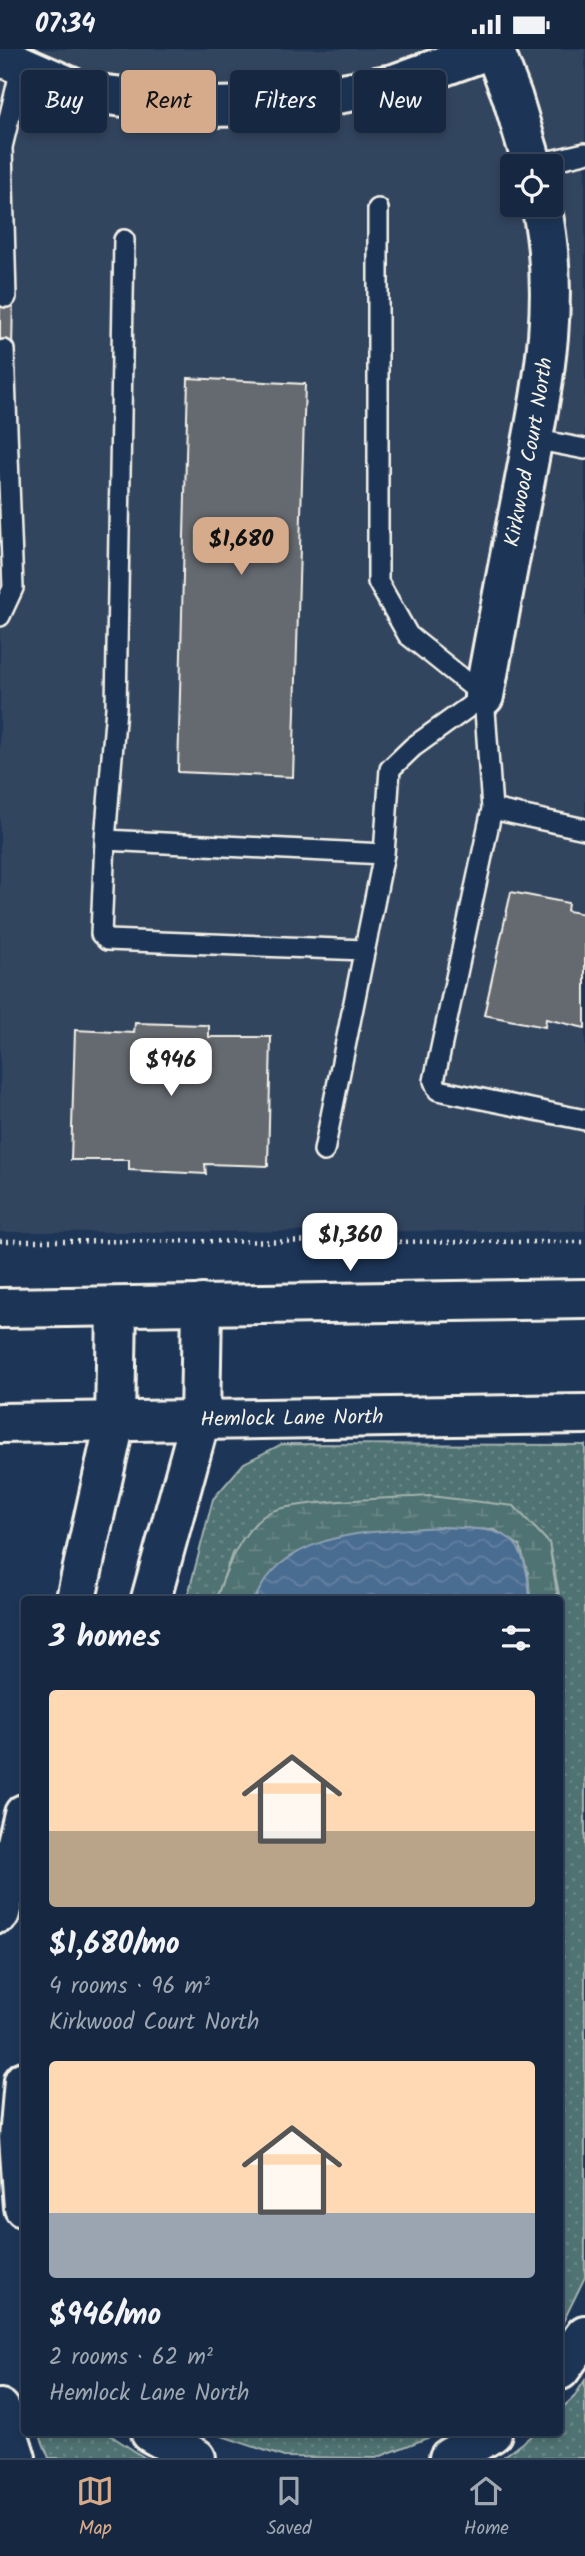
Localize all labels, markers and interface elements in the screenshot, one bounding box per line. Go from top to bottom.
text: 07:34 [35,4,95,46]
chip: Buy [21,70,107,133]
chip: Rent [121,70,216,133]
chip: Filters [230,70,340,133]
chip: New [354,70,446,133]
map controls [500,154,563,217]
button: locate [500,154,563,217]
street label: Kirkwood Court North [496,355,562,550]
pin: $1,680 [184,517,298,577]
text: $1,680 [209,522,273,558]
pin: $946 [130,1039,212,1098]
text: $946 [146,1043,196,1079]
pin: $1,360 [293,1213,407,1273]
text: $1,360 [318,1218,382,1254]
street label: Hemlock Lane North [200,1401,384,1436]
text: 3 homes [49,1614,161,1662]
icon: filters [497,1619,535,1657]
icon: home [229,1736,355,1862]
text: $1,680/mo [49,1921,180,1969]
text: 4 rooms · 96 m² [49,1969,210,2005]
text: Kirkwood Court North [49,2005,259,2041]
icon: home [229,2107,355,2233]
text: $946/mo [49,2292,161,2340]
text: 2 rooms · 62 m² [49,2340,213,2376]
text: Hemlock Lane North [49,2376,249,2412]
tab: Map [76,2472,114,2544]
tab: Saved [266,2472,312,2544]
tab: Home [464,2472,509,2544]

